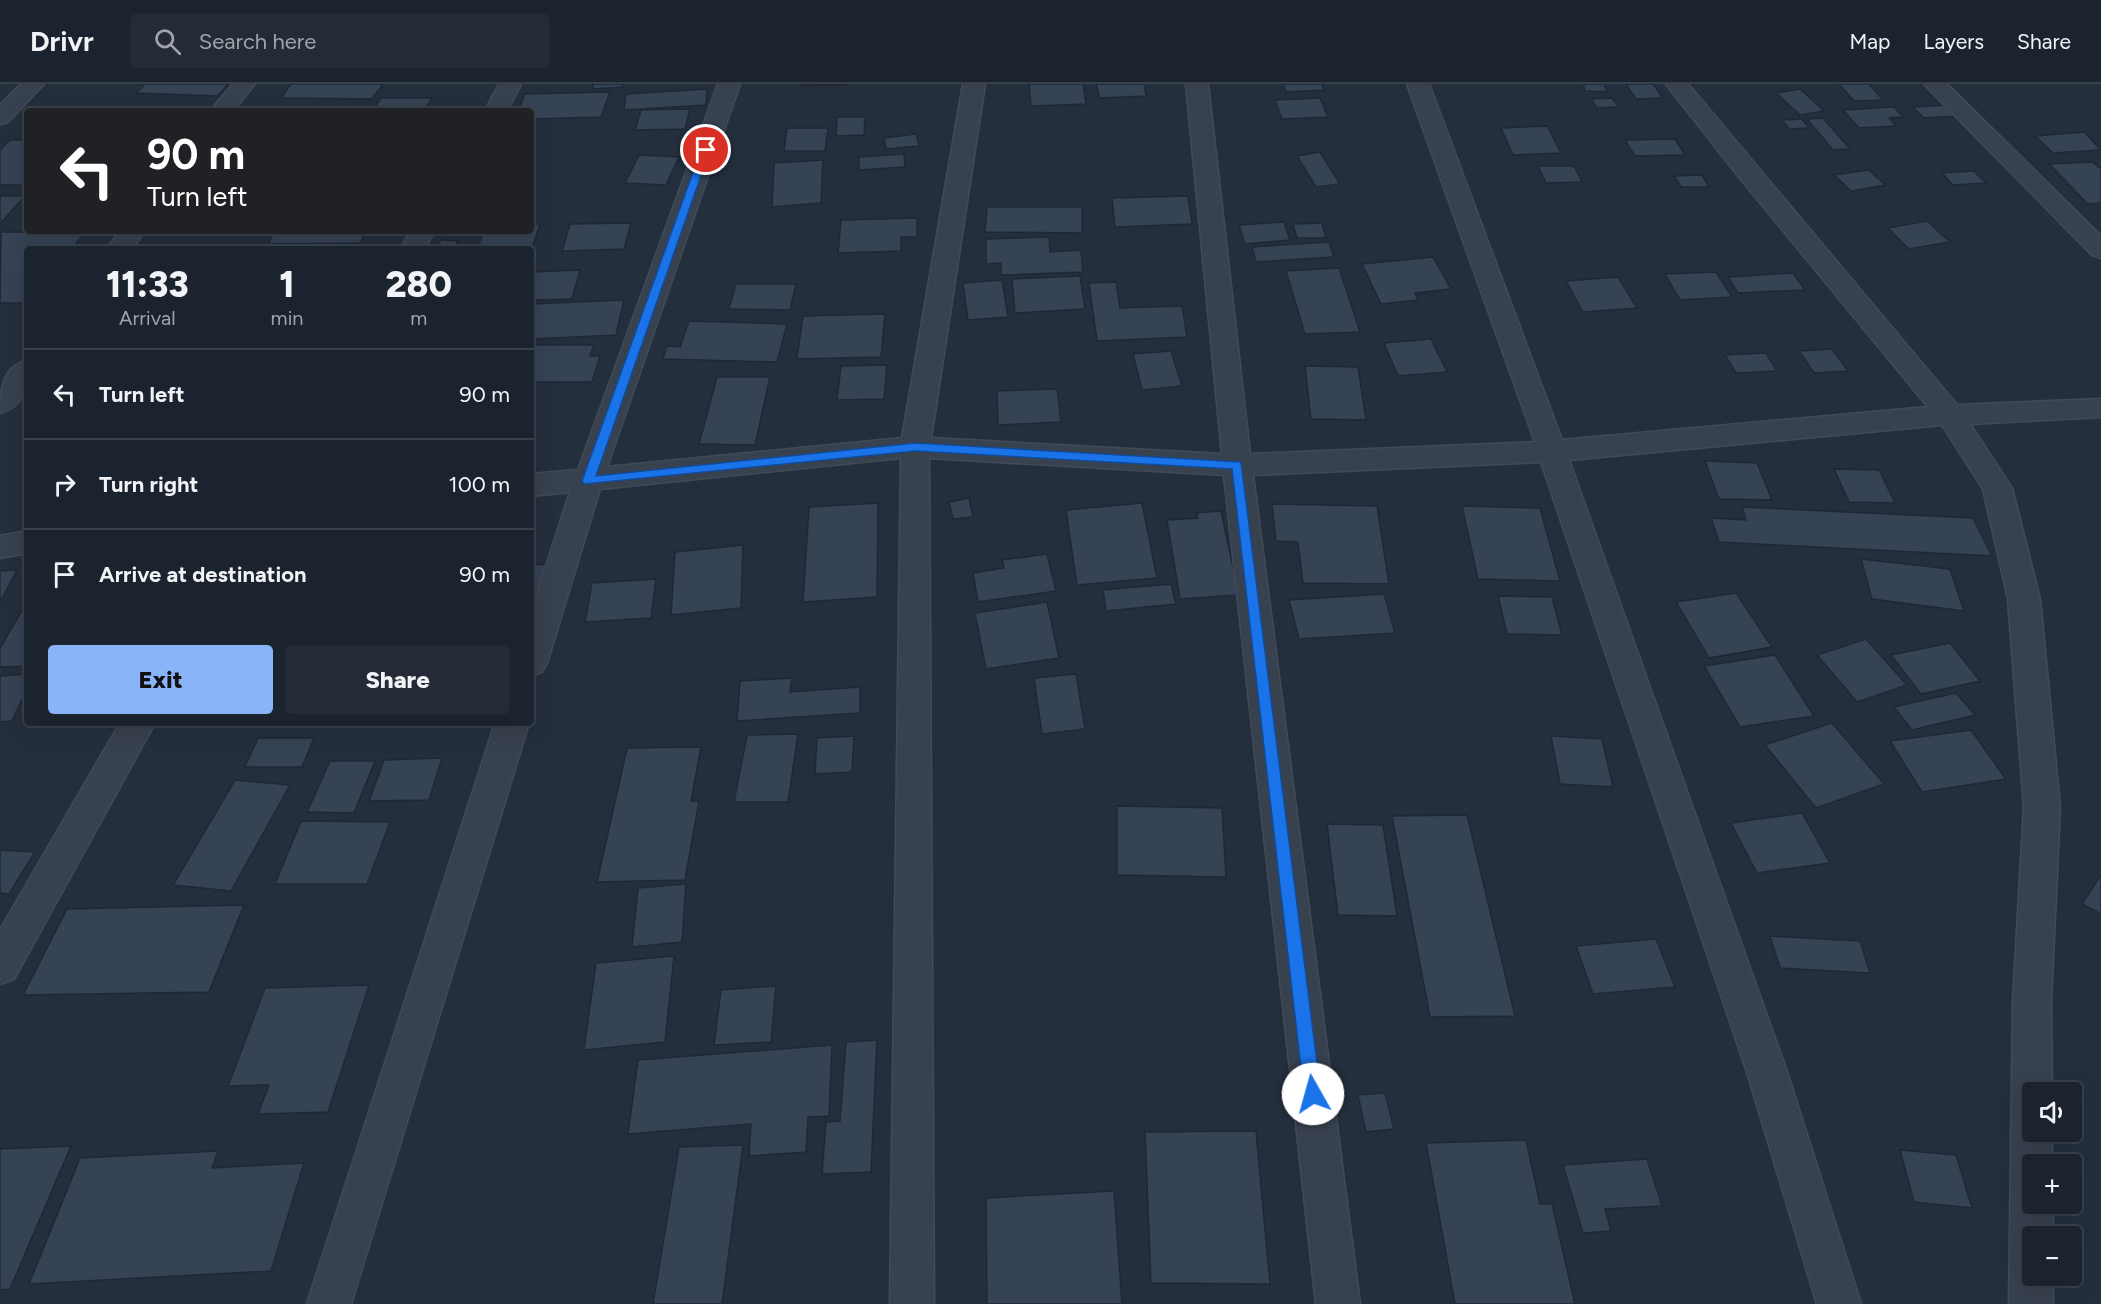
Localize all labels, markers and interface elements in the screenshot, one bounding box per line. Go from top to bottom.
search box [130,14,550,68]
text: Drivr [30,24,94,58]
icon: search [151,25,184,58]
text: Search here [199,28,316,55]
text: Map [1850,29,1890,54]
text: Layers [1923,29,1984,54]
text: Share [2017,29,2071,54]
pin [680,124,731,175]
text: 90 m [147,129,245,180]
icon: left [48,132,126,210]
icon: arrive [689,133,722,166]
text: Turn left [147,180,247,213]
text: 11:33 [106,263,189,306]
text: 1 [279,263,295,306]
text: 280 [385,263,452,306]
text: Arrival [119,306,176,330]
text: min [271,306,303,330]
text: m [410,306,427,330]
icon: left [48,378,81,411]
text: Turn left [99,381,185,408]
text: 90 m [459,381,510,408]
icon: right [48,468,81,501]
text: Turn right [99,471,198,498]
text: 100 m [449,471,510,498]
icon: arrive [48,558,81,591]
text: Arrive at destination [99,561,307,588]
text: 90 m [459,561,510,588]
button: Exit [48,645,273,714]
button: Share [285,645,510,714]
position arrow [1281,1062,1345,1126]
map controls [2022,1082,2082,1286]
button: sound [2022,1082,2082,1142]
button: + [2022,1154,2082,1214]
button: − [2022,1226,2082,1286]

